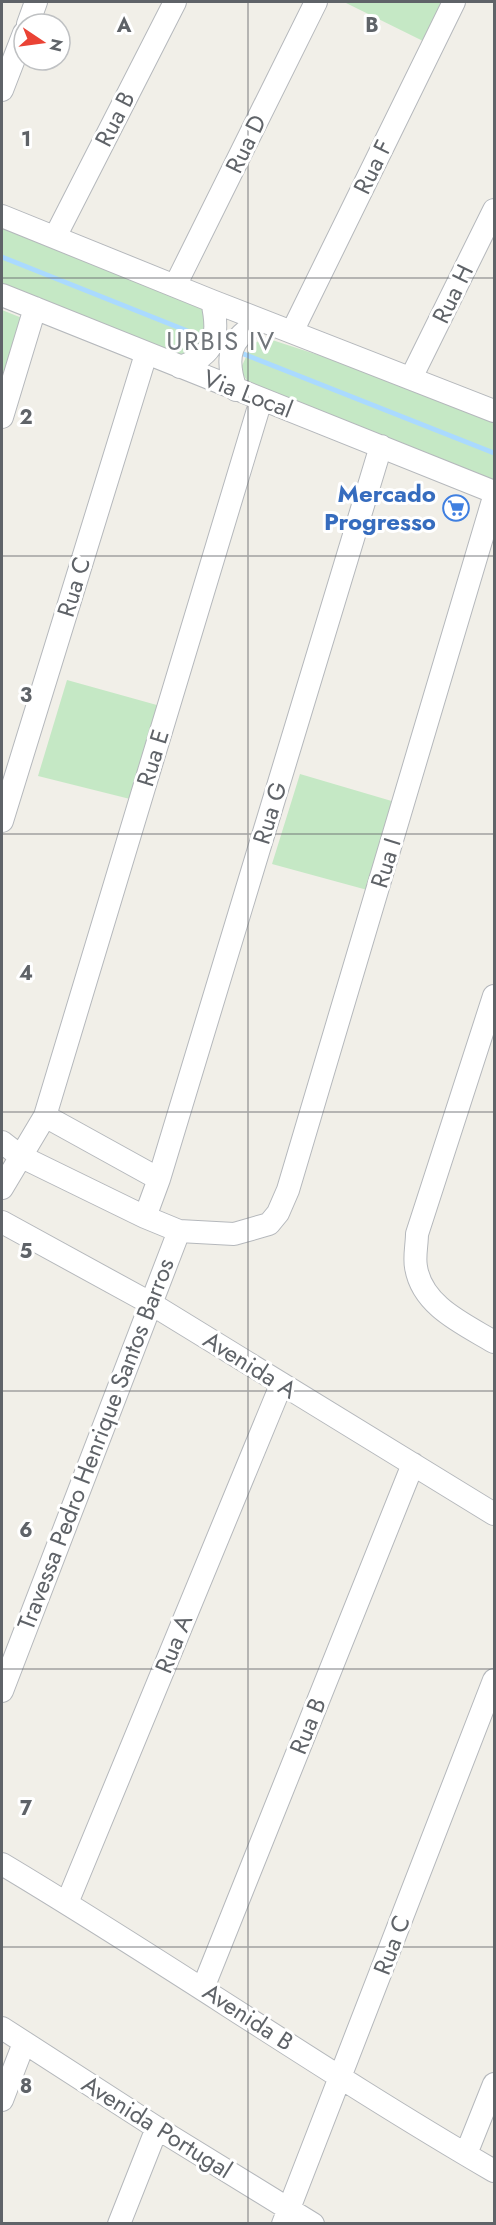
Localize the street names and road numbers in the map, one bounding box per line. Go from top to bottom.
street label: Rua B [86,85,143,153]
street label: Rua D [216,109,275,179]
street label: Rua F [344,134,401,200]
street label: Rua H [423,258,482,329]
street label: Via Local [198,360,298,427]
street label: Rua C [48,552,99,621]
street label: Rua E [127,725,178,791]
street label: Rua G [244,777,296,848]
street label: Rua I [361,834,410,892]
street label: Travessa Pedro Henrique Santos Barros [8,1253,183,1635]
street label: Avenida A [197,1322,304,1407]
street label: Rua A [146,1609,201,1678]
street label: Rua B [280,1692,335,1759]
street label: Rua C [364,1910,419,1980]
street label: Avenida B [196,1974,301,2059]
street label: Avenida Portugal [75,2066,239,2187]

